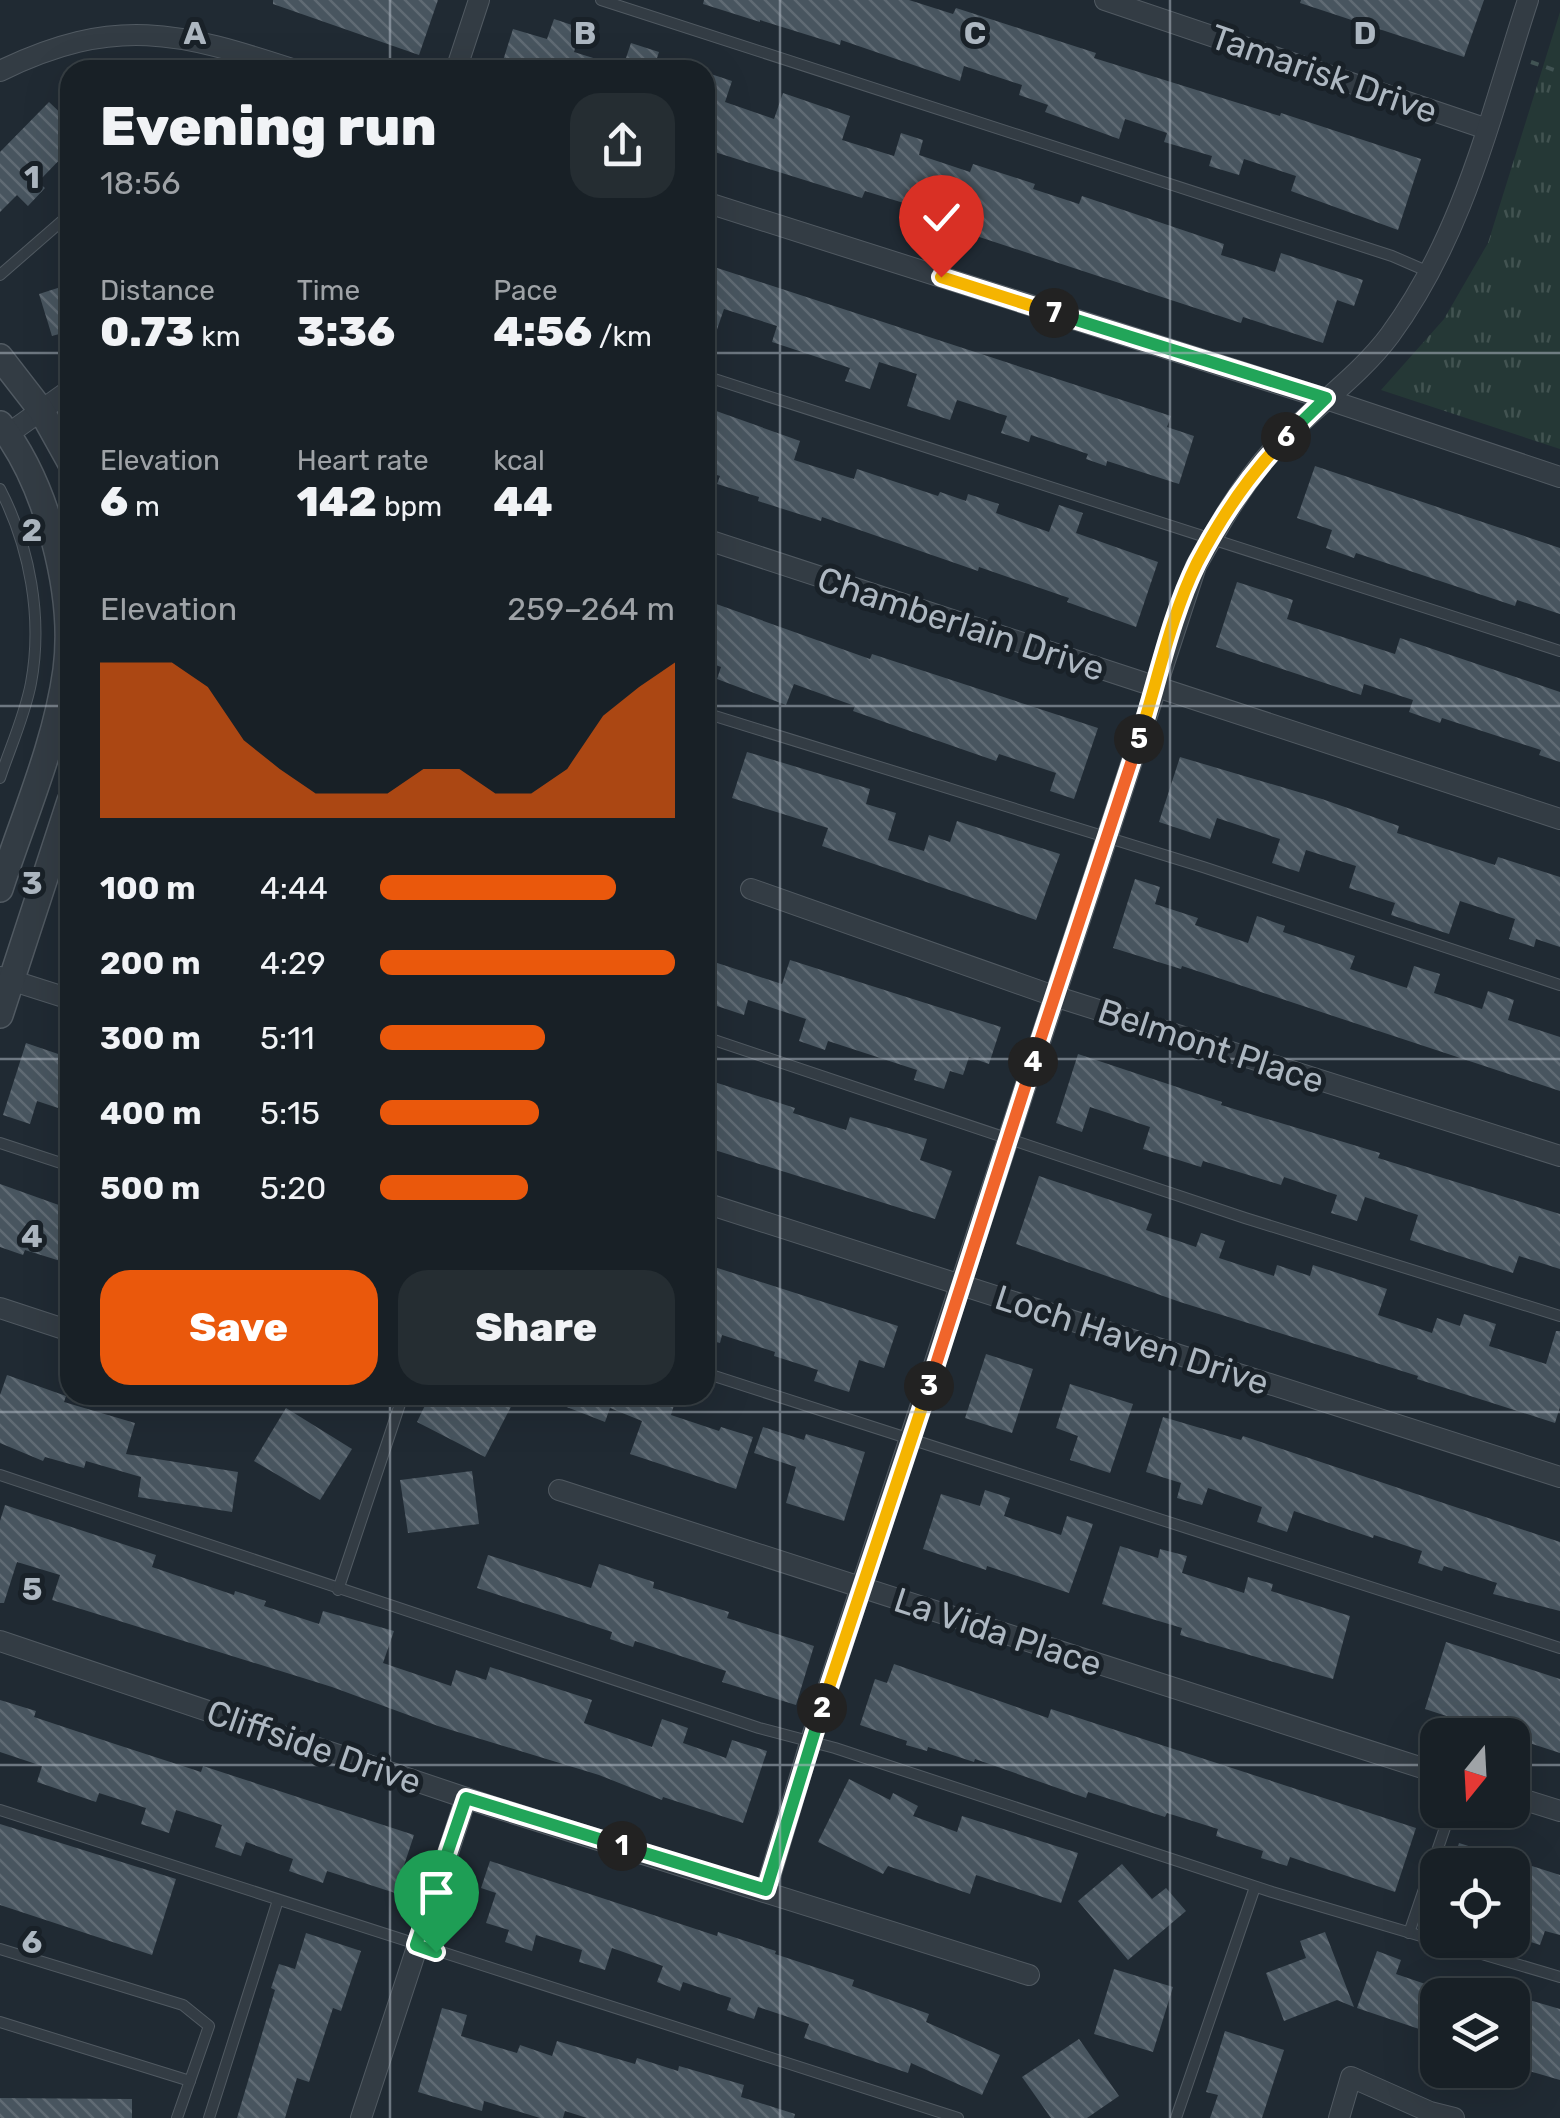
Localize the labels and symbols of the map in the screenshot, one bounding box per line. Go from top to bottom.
text: A [184,14,207,52]
text: B [574,14,596,52]
text: C [964,14,986,52]
street label: Tamarisk Drive [1205,16,1443,132]
text: 1 [24,158,40,196]
pin [899,175,984,278]
pin: 7 [1029,288,1079,338]
pin: 6 [1261,412,1311,462]
text: 2 [22,511,42,549]
street label: Chamberlain Drive [812,558,1110,690]
pin: 5 [1114,714,1164,764]
text: 3 [21,864,43,902]
street label: Belmont Place [1093,990,1329,1102]
pin: 4 [1008,1037,1058,1087]
text: 4 [21,1217,43,1255]
street label: Loch Haven Drive [990,1276,1274,1404]
pin: 3 [904,1361,954,1411]
text: 5 [22,1570,42,1608]
street label: La Vida Place [889,1579,1107,1685]
pin: 2 [797,1683,847,1733]
street label: Cliffside Drive [201,1691,427,1803]
north arrow [1420,1718,1530,1828]
pin: 1 [597,1821,647,1871]
pin [394,1850,479,1953]
text: 6 [22,1923,42,1961]

